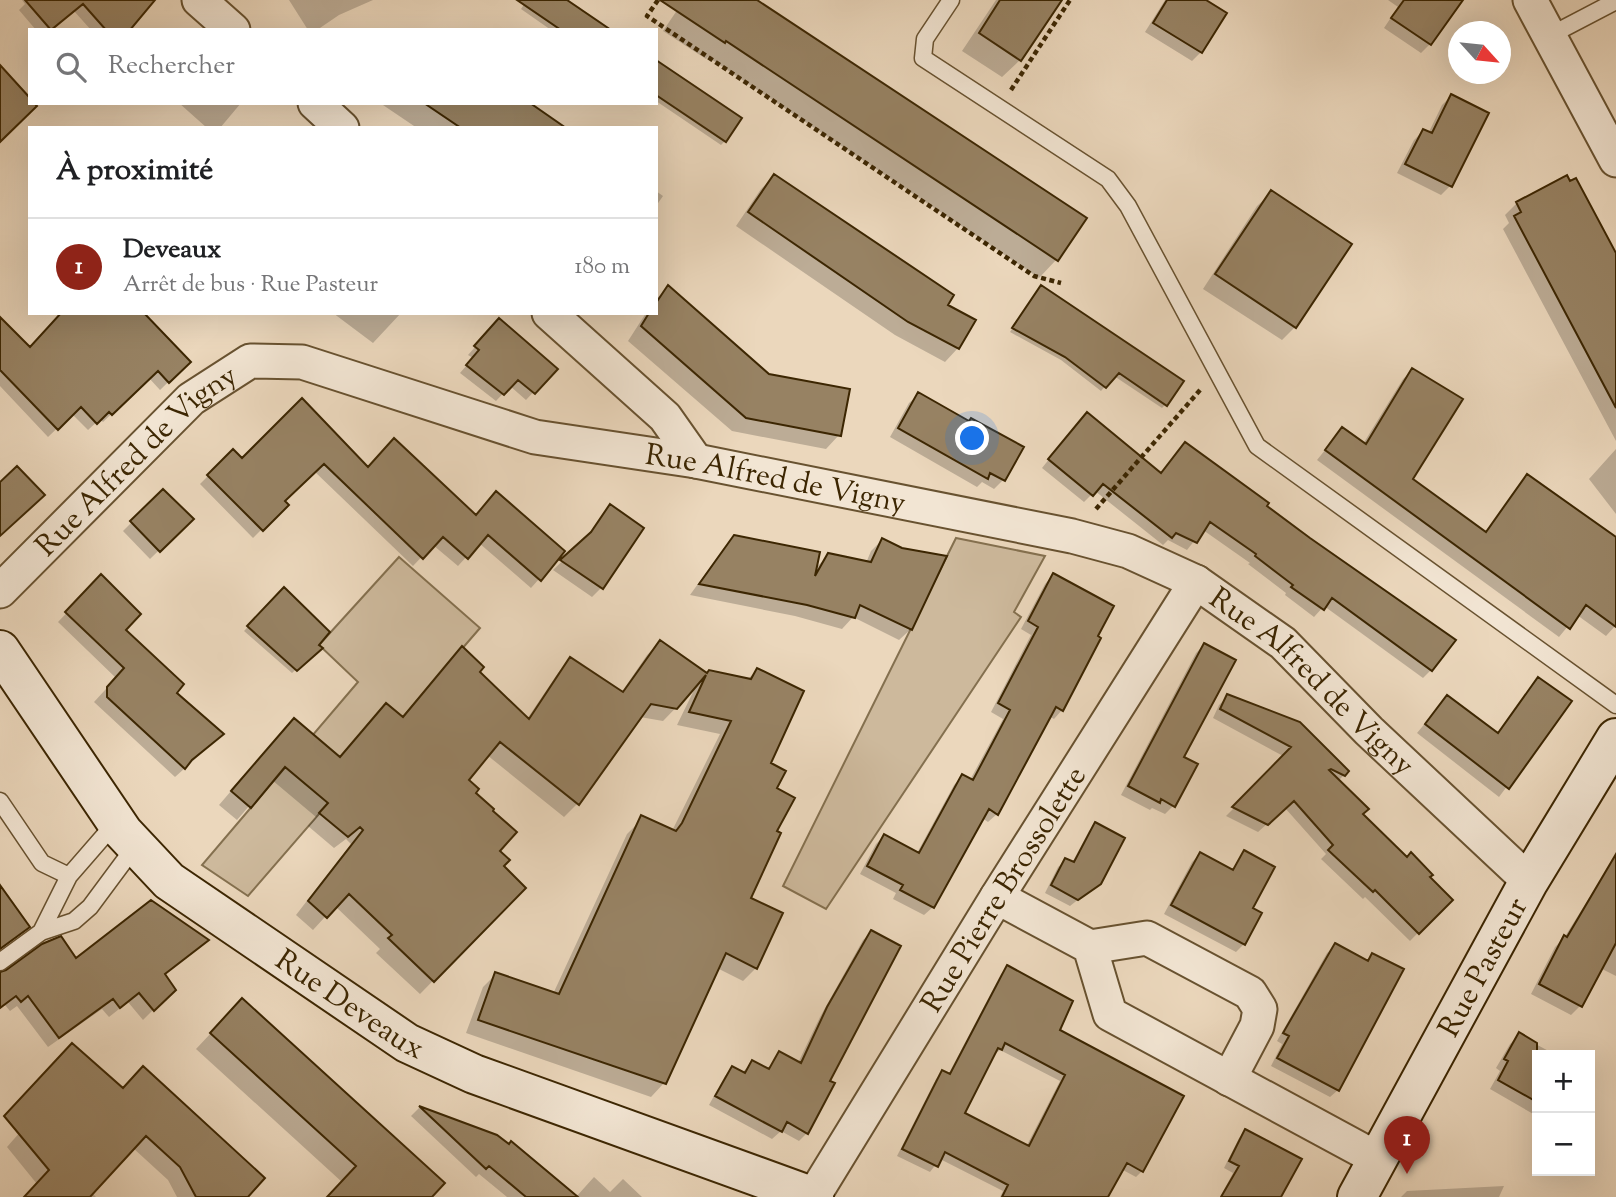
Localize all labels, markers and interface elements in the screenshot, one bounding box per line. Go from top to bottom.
north arrow [1448,21,1511,84]
search box [28,28,658,105]
icon: search [52,48,90,86]
text: Rechercher [108,48,235,85]
text: À proximité [56,150,213,193]
text: Deveaux [123,232,221,269]
text: 1 [75,251,83,284]
text: 180 m [575,251,630,284]
text: Arrêt de bus · Rue Pasteur [123,269,378,302]
street label: Rue Alfred de Vigny [27,356,246,568]
your location [955,421,989,455]
street label: Rue Alfred de Vigny [642,435,909,526]
street label: Rue Alfred de Vigny [1200,579,1423,787]
street label: Rue Pierre Brossolette [912,759,1098,1022]
street label: Rue Pasteur [1429,890,1540,1046]
street label: Rue Deveaux [266,940,430,1072]
map controls [1532,1050,1595,1176]
button: + [1532,1050,1595,1113]
button: − [1532,1113,1595,1176]
pin: 1 [1384,1116,1430,1174]

